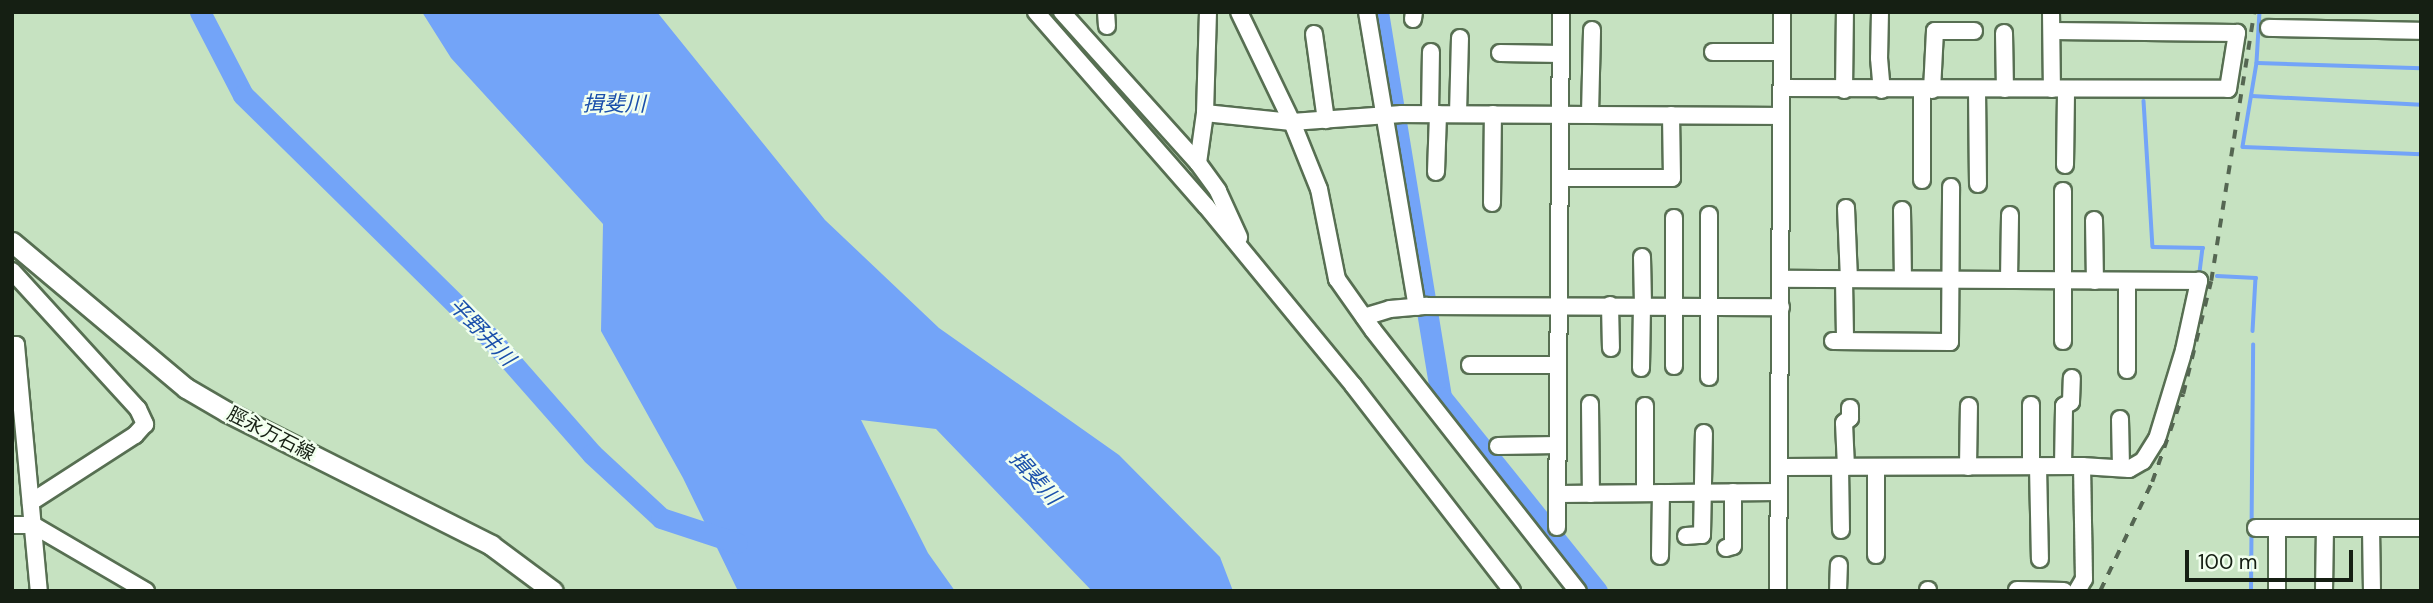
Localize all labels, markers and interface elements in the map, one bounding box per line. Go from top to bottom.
water label: 揖斐川 [583,91,645,117]
water label: 平野井川 [444,293,520,371]
street label: 脛永万石線 [224,402,318,466]
water label: 揖斐川 [1005,446,1065,510]
scale bar [2188,536,2356,580]
text: 100 m [2198,548,2258,576]

